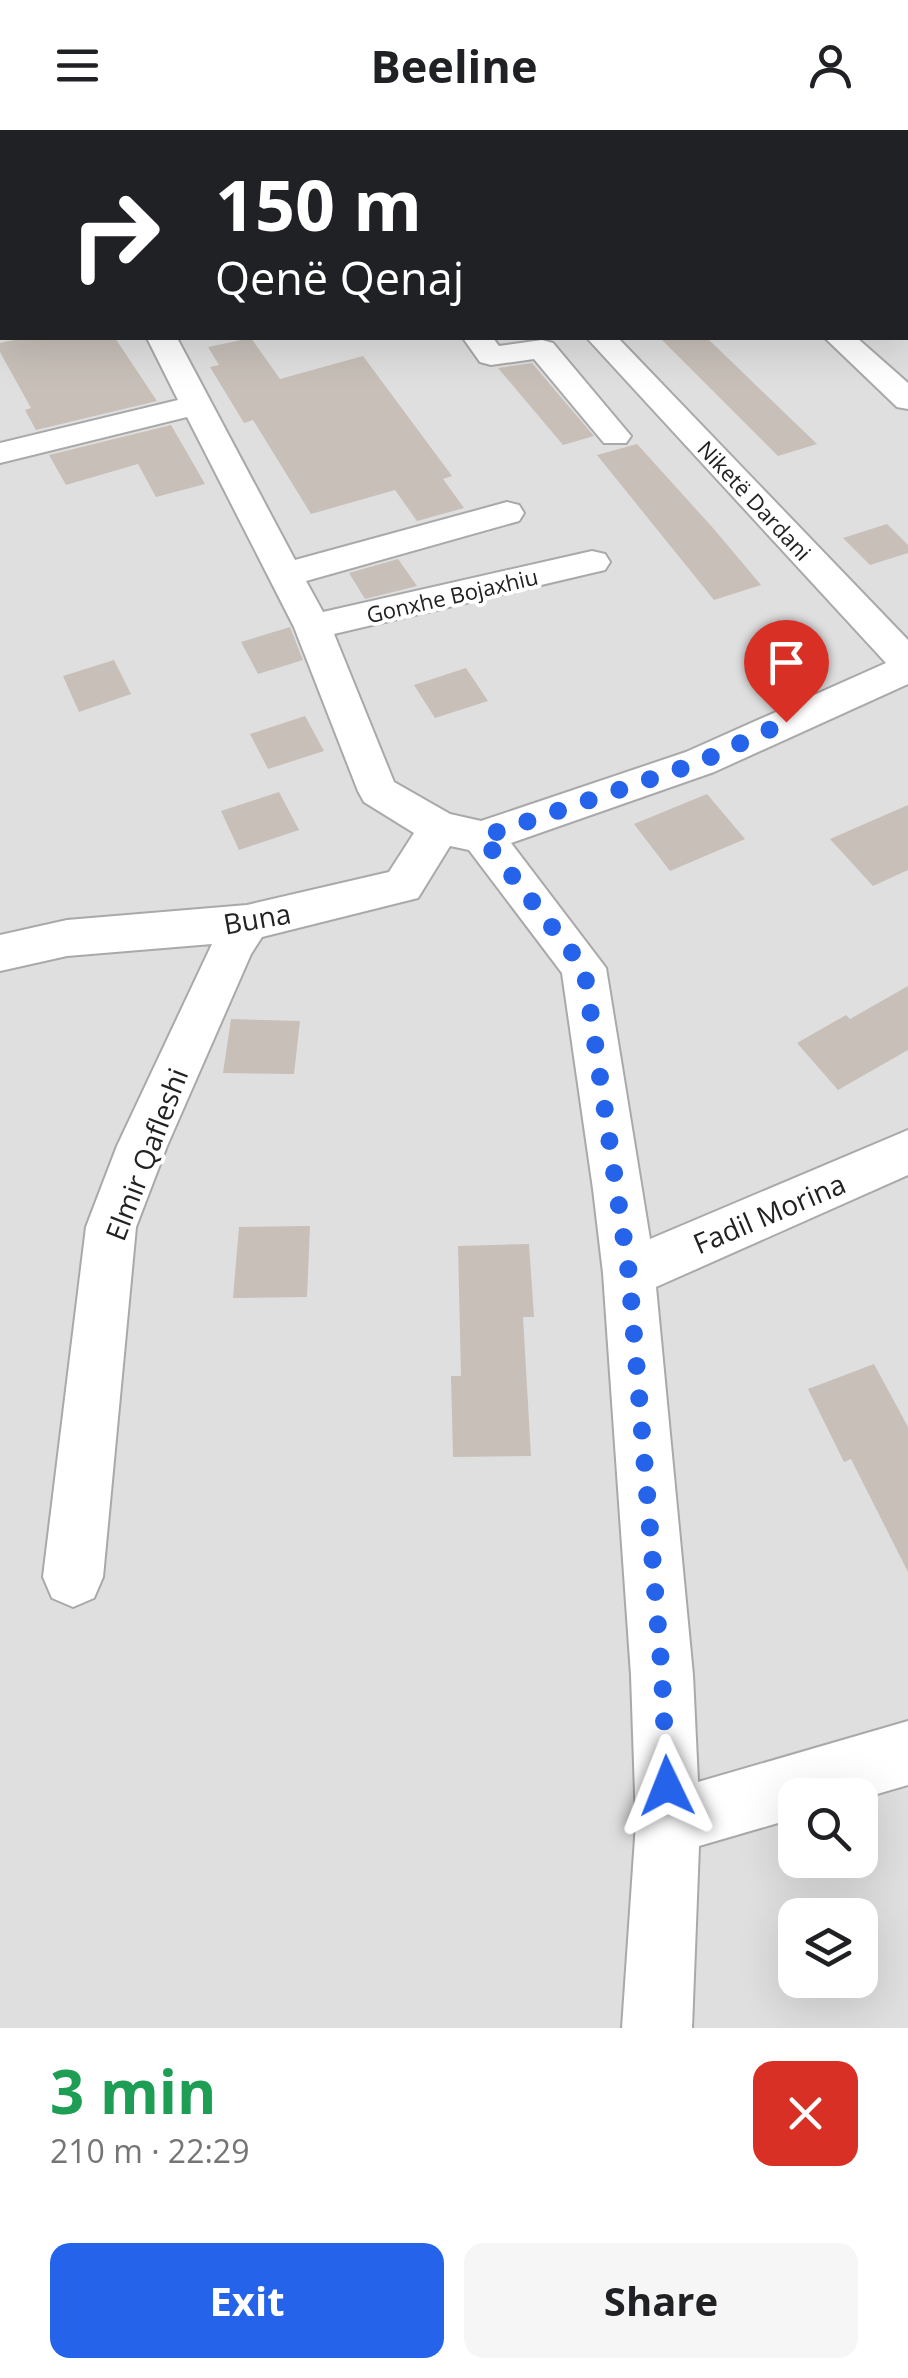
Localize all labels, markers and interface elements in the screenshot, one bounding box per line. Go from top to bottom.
text: Beeline [370,35,538,96]
icon: menu [50,38,105,93]
icon: person [803,38,858,93]
text: 150 m [215,156,422,252]
icon: right [50,170,180,300]
text: Qenë Qenaj [215,247,464,308]
street label: Niketë Dardani [692,434,818,566]
street label: Gonxhe Bojaxhiu [363,561,541,629]
pin [744,620,829,723]
icon: arrive [759,635,814,690]
street label: Buna [220,893,294,943]
street label: Elmir Qafleshi [96,1062,196,1246]
street label: Fadil Morina [687,1164,851,1262]
position arrow [615,1734,719,1838]
map controls [778,1778,878,1998]
button: search [778,1778,878,1878]
button: layers [778,1898,878,1998]
text: 3 min [50,2050,217,2132]
button: close [753,2061,858,2166]
text: 210 m · 22:29 [50,2129,249,2172]
button: Exit [50,2243,444,2358]
button: Share [464,2243,858,2358]

